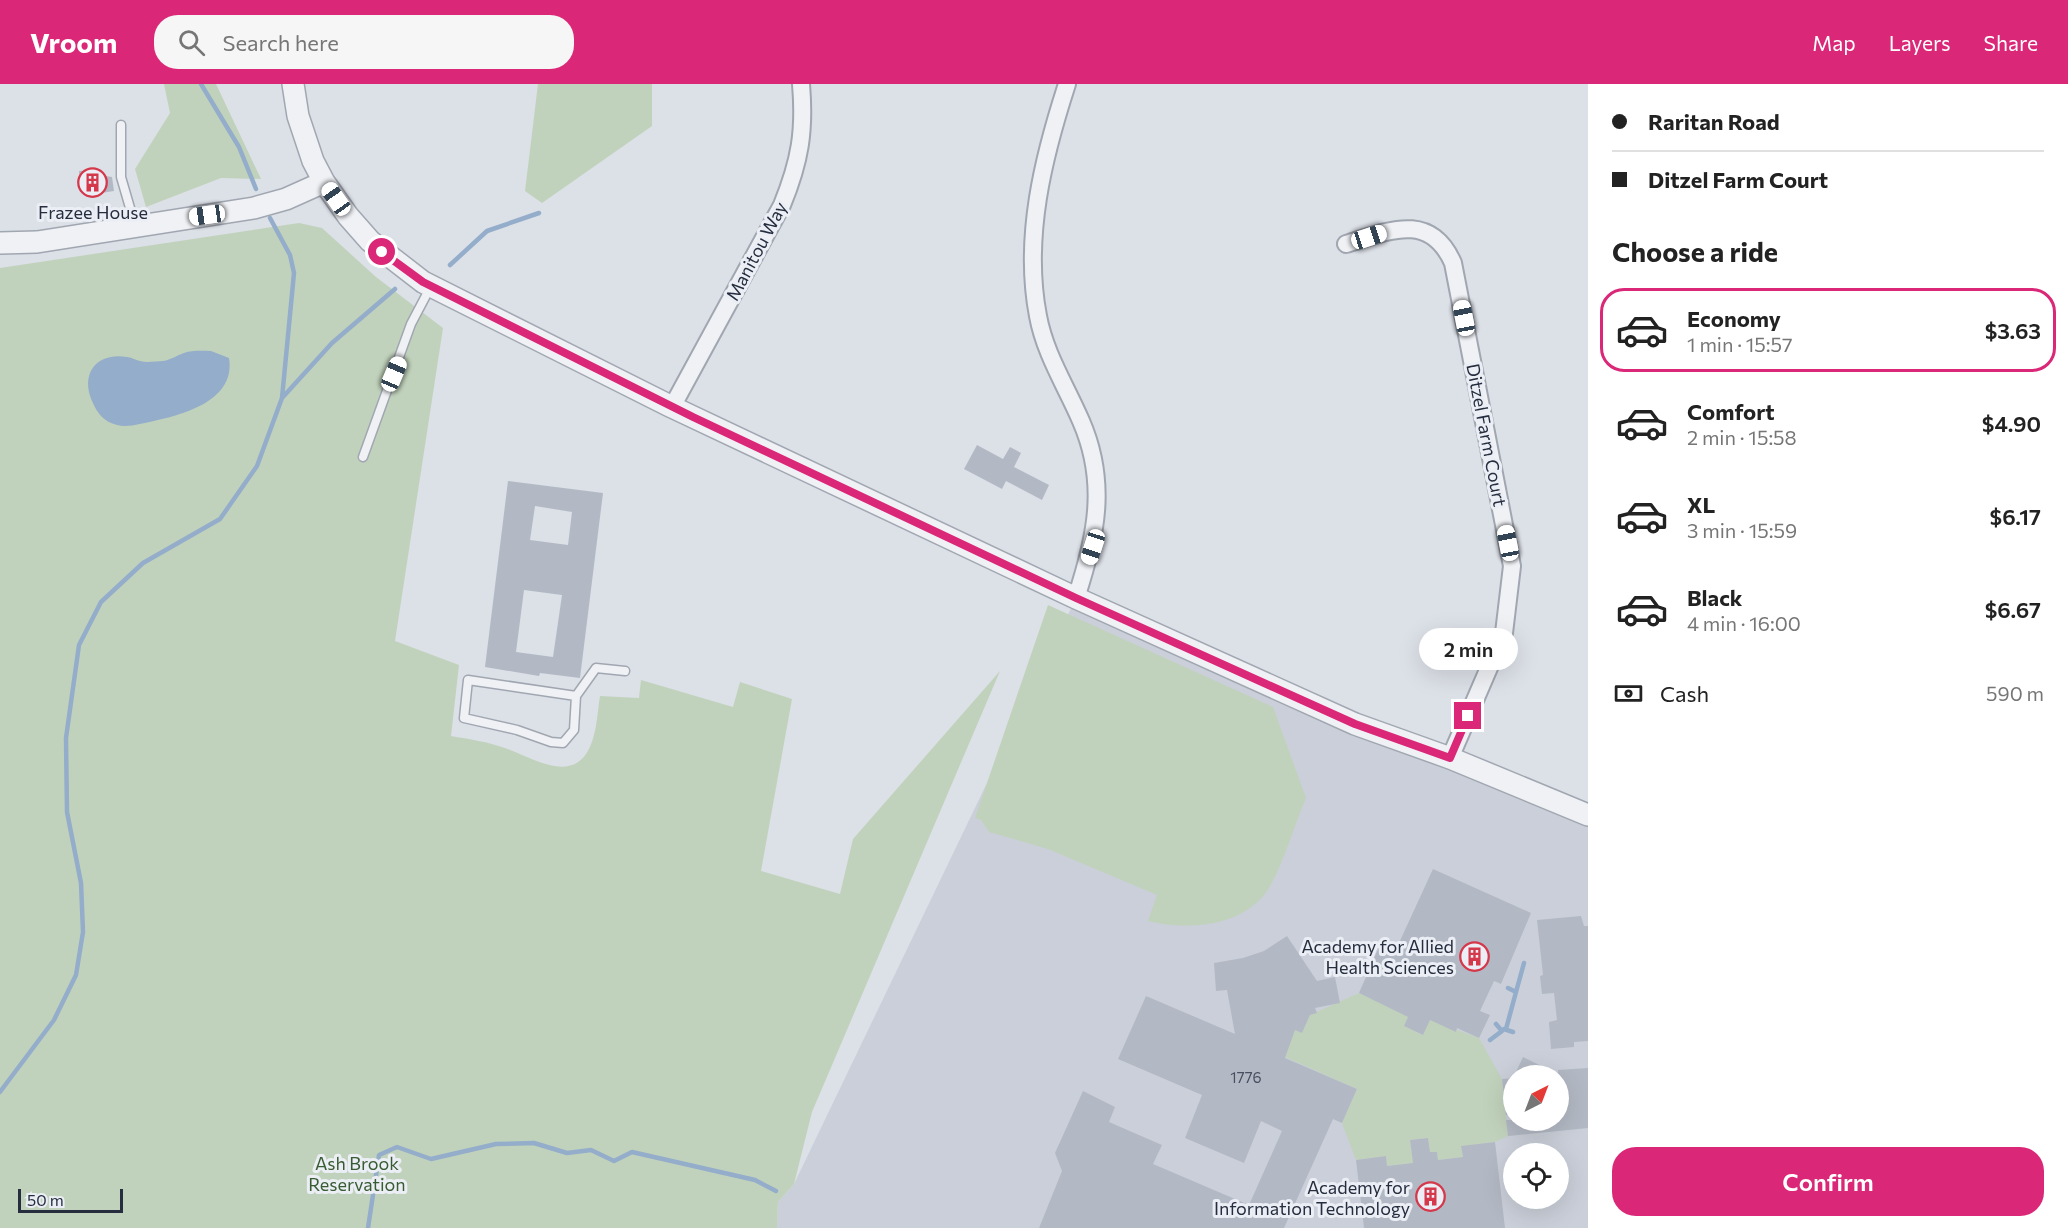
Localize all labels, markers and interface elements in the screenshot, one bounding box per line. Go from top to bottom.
search box [154,15,574,69]
text: Vroom [30,25,118,59]
icon: search [175,26,208,59]
text: Search here [223,29,339,56]
text: Map [1812,30,1856,55]
text: Layers [1889,30,1951,55]
text: Share [1984,30,2038,55]
text: Raritan Road [1648,108,1780,135]
text: Ditzel Farm Court [1648,166,1828,193]
building icon: Frazee House [77,167,109,199]
car [318,179,354,219]
street label: Manitou Way [721,198,791,304]
place label: Frazee House [38,201,148,223]
car [188,204,226,226]
car [1349,223,1389,251]
text: Choose a ride [1612,235,1778,268]
route start [368,238,395,265]
car [1452,299,1476,337]
icon: car [1615,303,1669,357]
text: Economy [1687,305,1781,332]
text: $3.63 [1985,317,2041,344]
text: 1 min · 15:57 [1687,332,1793,356]
car [379,354,409,394]
street label: Ditzel Farm Court [1462,362,1512,508]
icon: car [1615,396,1669,450]
text: Comfort [1687,398,1775,425]
text: $4.90 [1982,410,2041,437]
text: 2 min · 15:58 [1687,425,1797,449]
icon: car [1615,489,1669,543]
text: XL [1687,491,1715,518]
text: $6.17 [1990,503,2041,530]
text: 3 min · 15:59 [1687,518,1797,542]
car [1496,524,1520,562]
car [1079,527,1107,567]
icon: car [1615,582,1669,636]
text: Black [1687,584,1742,611]
text: $6.67 [1985,596,2041,623]
text: 4 min · 16:00 [1687,611,1801,635]
callout: 2 min [1418,629,1518,671]
text: 2 min [1444,637,1493,661]
icon: cash [1612,677,1645,710]
text: Cash [1660,680,1709,707]
text: 590 m [1986,681,2044,705]
route end [1454,702,1481,729]
place label: Academy for Allied Health Sciences [1301,935,1454,978]
building icon: Academy for Allied Health Sciences [1459,940,1491,972]
north arrow [1503,1065,1569,1131]
map controls [1503,1065,1569,1209]
house number: 1776 [1230,1068,1262,1086]
button: locate [1503,1143,1569,1209]
button: Confirm [1612,1147,2044,1216]
park label: Ash Brook Reservation [308,1152,406,1195]
place label: Academy for Information Technology [1214,1176,1410,1219]
building icon: Academy for Information Technology [1415,1181,1447,1213]
scale bar [18,1186,123,1214]
text: 50 m [27,1190,64,1209]

